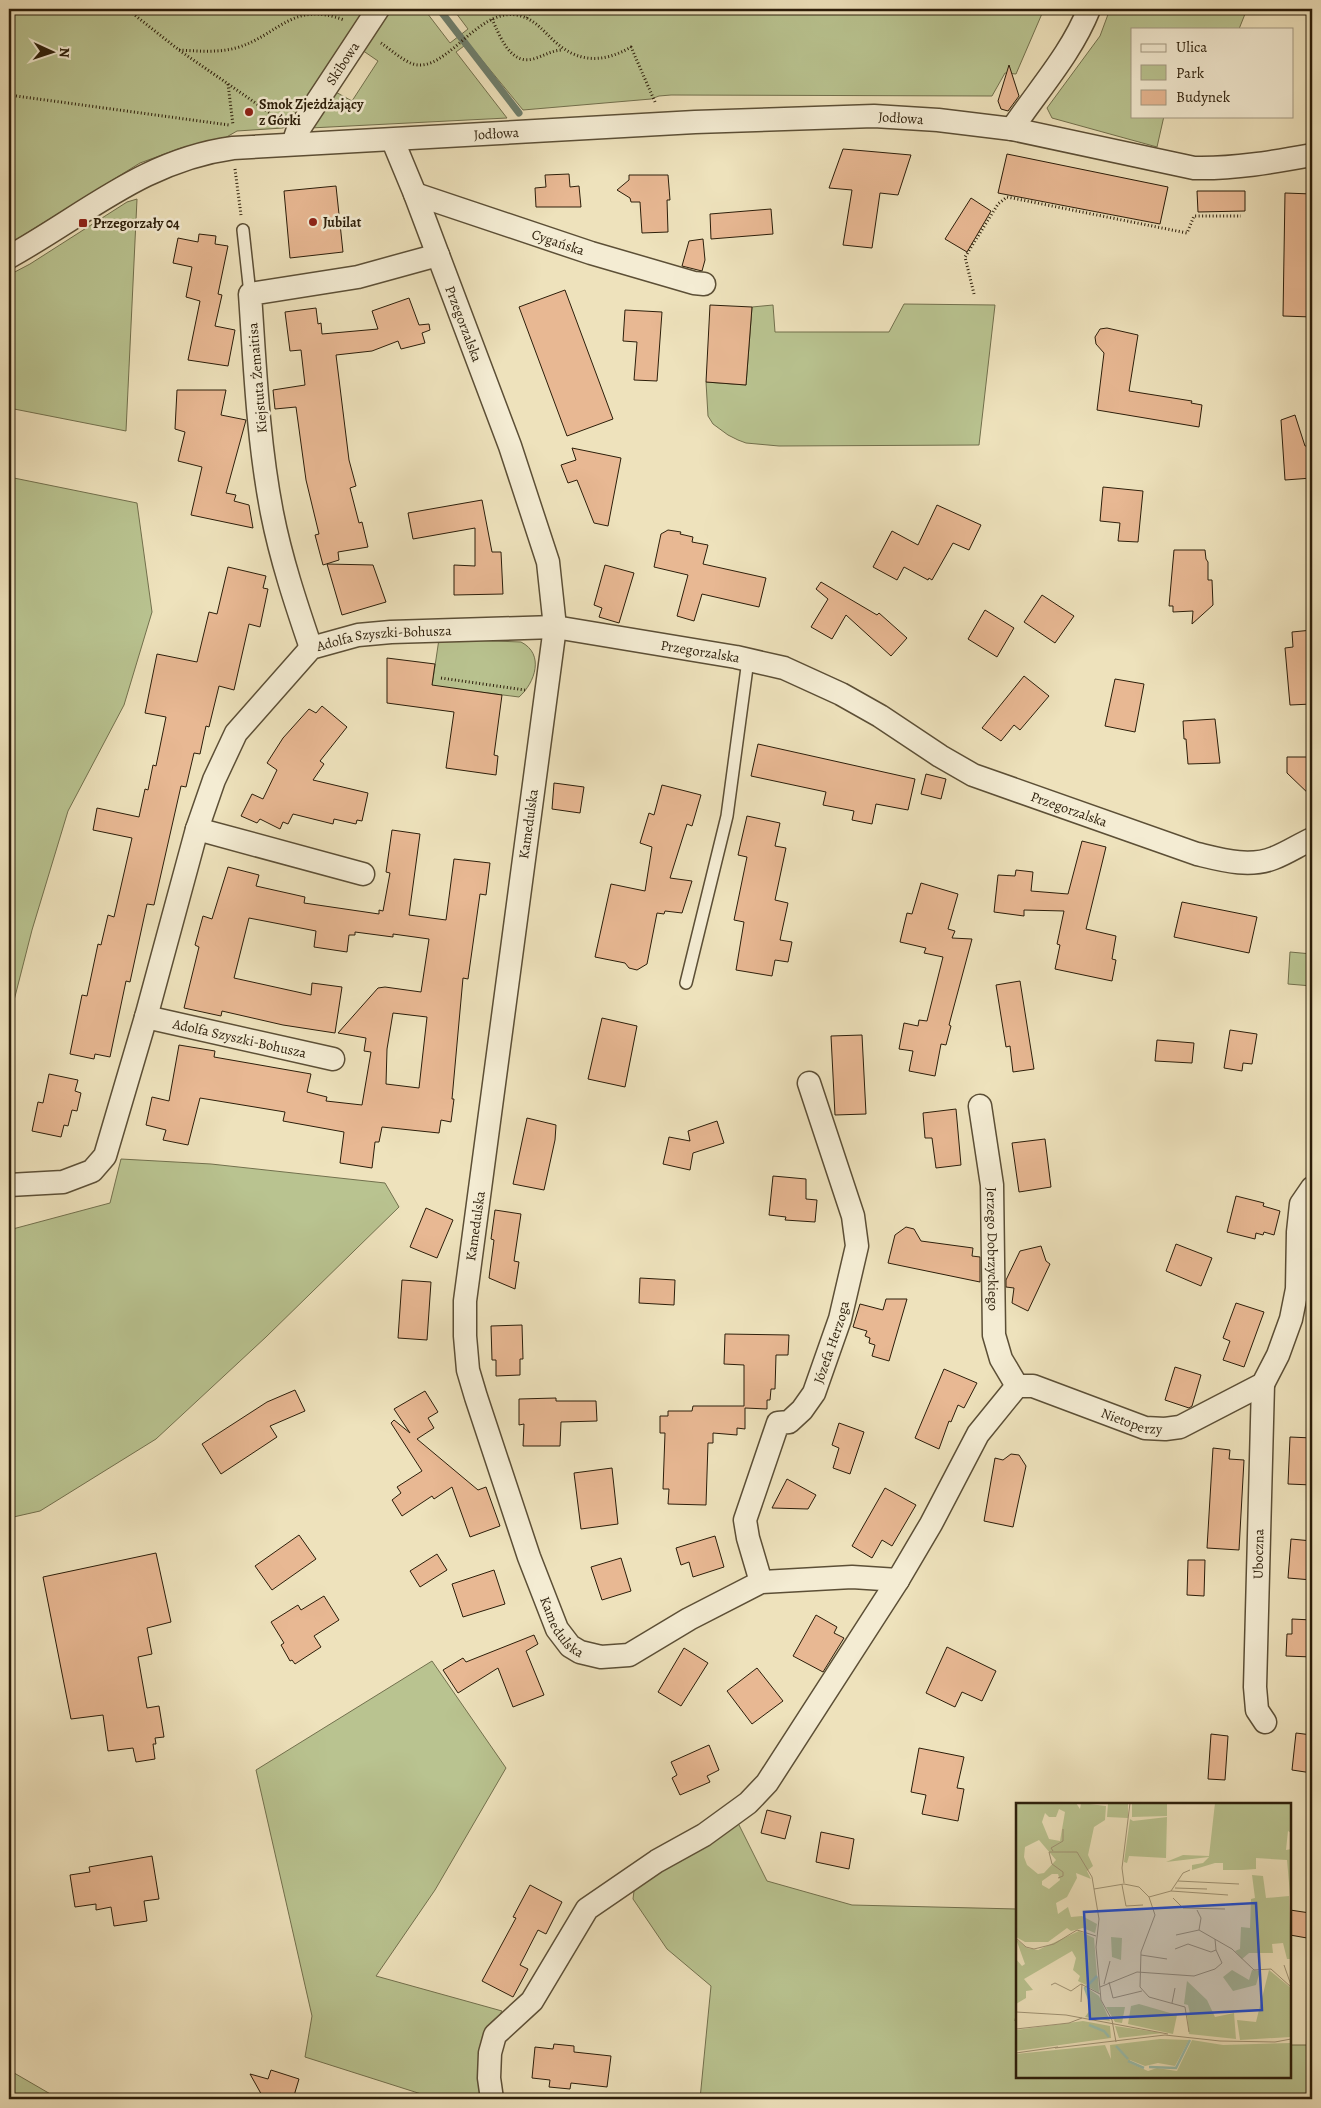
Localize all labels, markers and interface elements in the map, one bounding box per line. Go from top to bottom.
north arrow [28,28,78,78]
legend [1131,28,1294,118]
text: Ulica [1176,37,1207,57]
street label: Skibowa [322,38,364,89]
text: N [55,47,74,58]
text: Park [1176,63,1205,83]
text: Budynek [1176,87,1231,107]
place label: Smok Zjeżdżający z Górki [259,95,364,130]
marker: Smok Zjeżdżający z Górki [243,106,255,118]
street label: Jodłowa [878,107,925,129]
street label: Jodłowa [473,123,520,144]
place label: Jubilat [323,213,362,232]
place label: Przegorzały 04 [93,214,180,233]
marker: Jubilat [307,216,319,228]
marker: Przegorzały 04 [77,217,89,229]
street label: Cygańska [529,225,587,260]
street label: Przegorzalska [440,283,487,365]
street label: Kiejstuta Żemaitisa [243,321,272,434]
street label: Adolfa Szyszki-Bohusza [313,621,452,656]
street label: Przegorzalska [659,636,742,668]
street label: Kamedulska [514,787,543,860]
street label: Przegorzalska [1028,787,1110,832]
street label: Adolfa Szyszki-Bohusza [170,1014,309,1063]
street label: Jerzego Dobrzyckiego [982,1187,1003,1311]
street label: Kamedulska [461,1189,490,1262]
street label: Józefa Herzoga [809,1298,854,1386]
street label: Nietoperzy [1098,1403,1163,1439]
street label: Uboczna [1249,1528,1268,1579]
street label: Kamedulska [535,1594,588,1662]
inset map [1016,1803,1291,2078]

